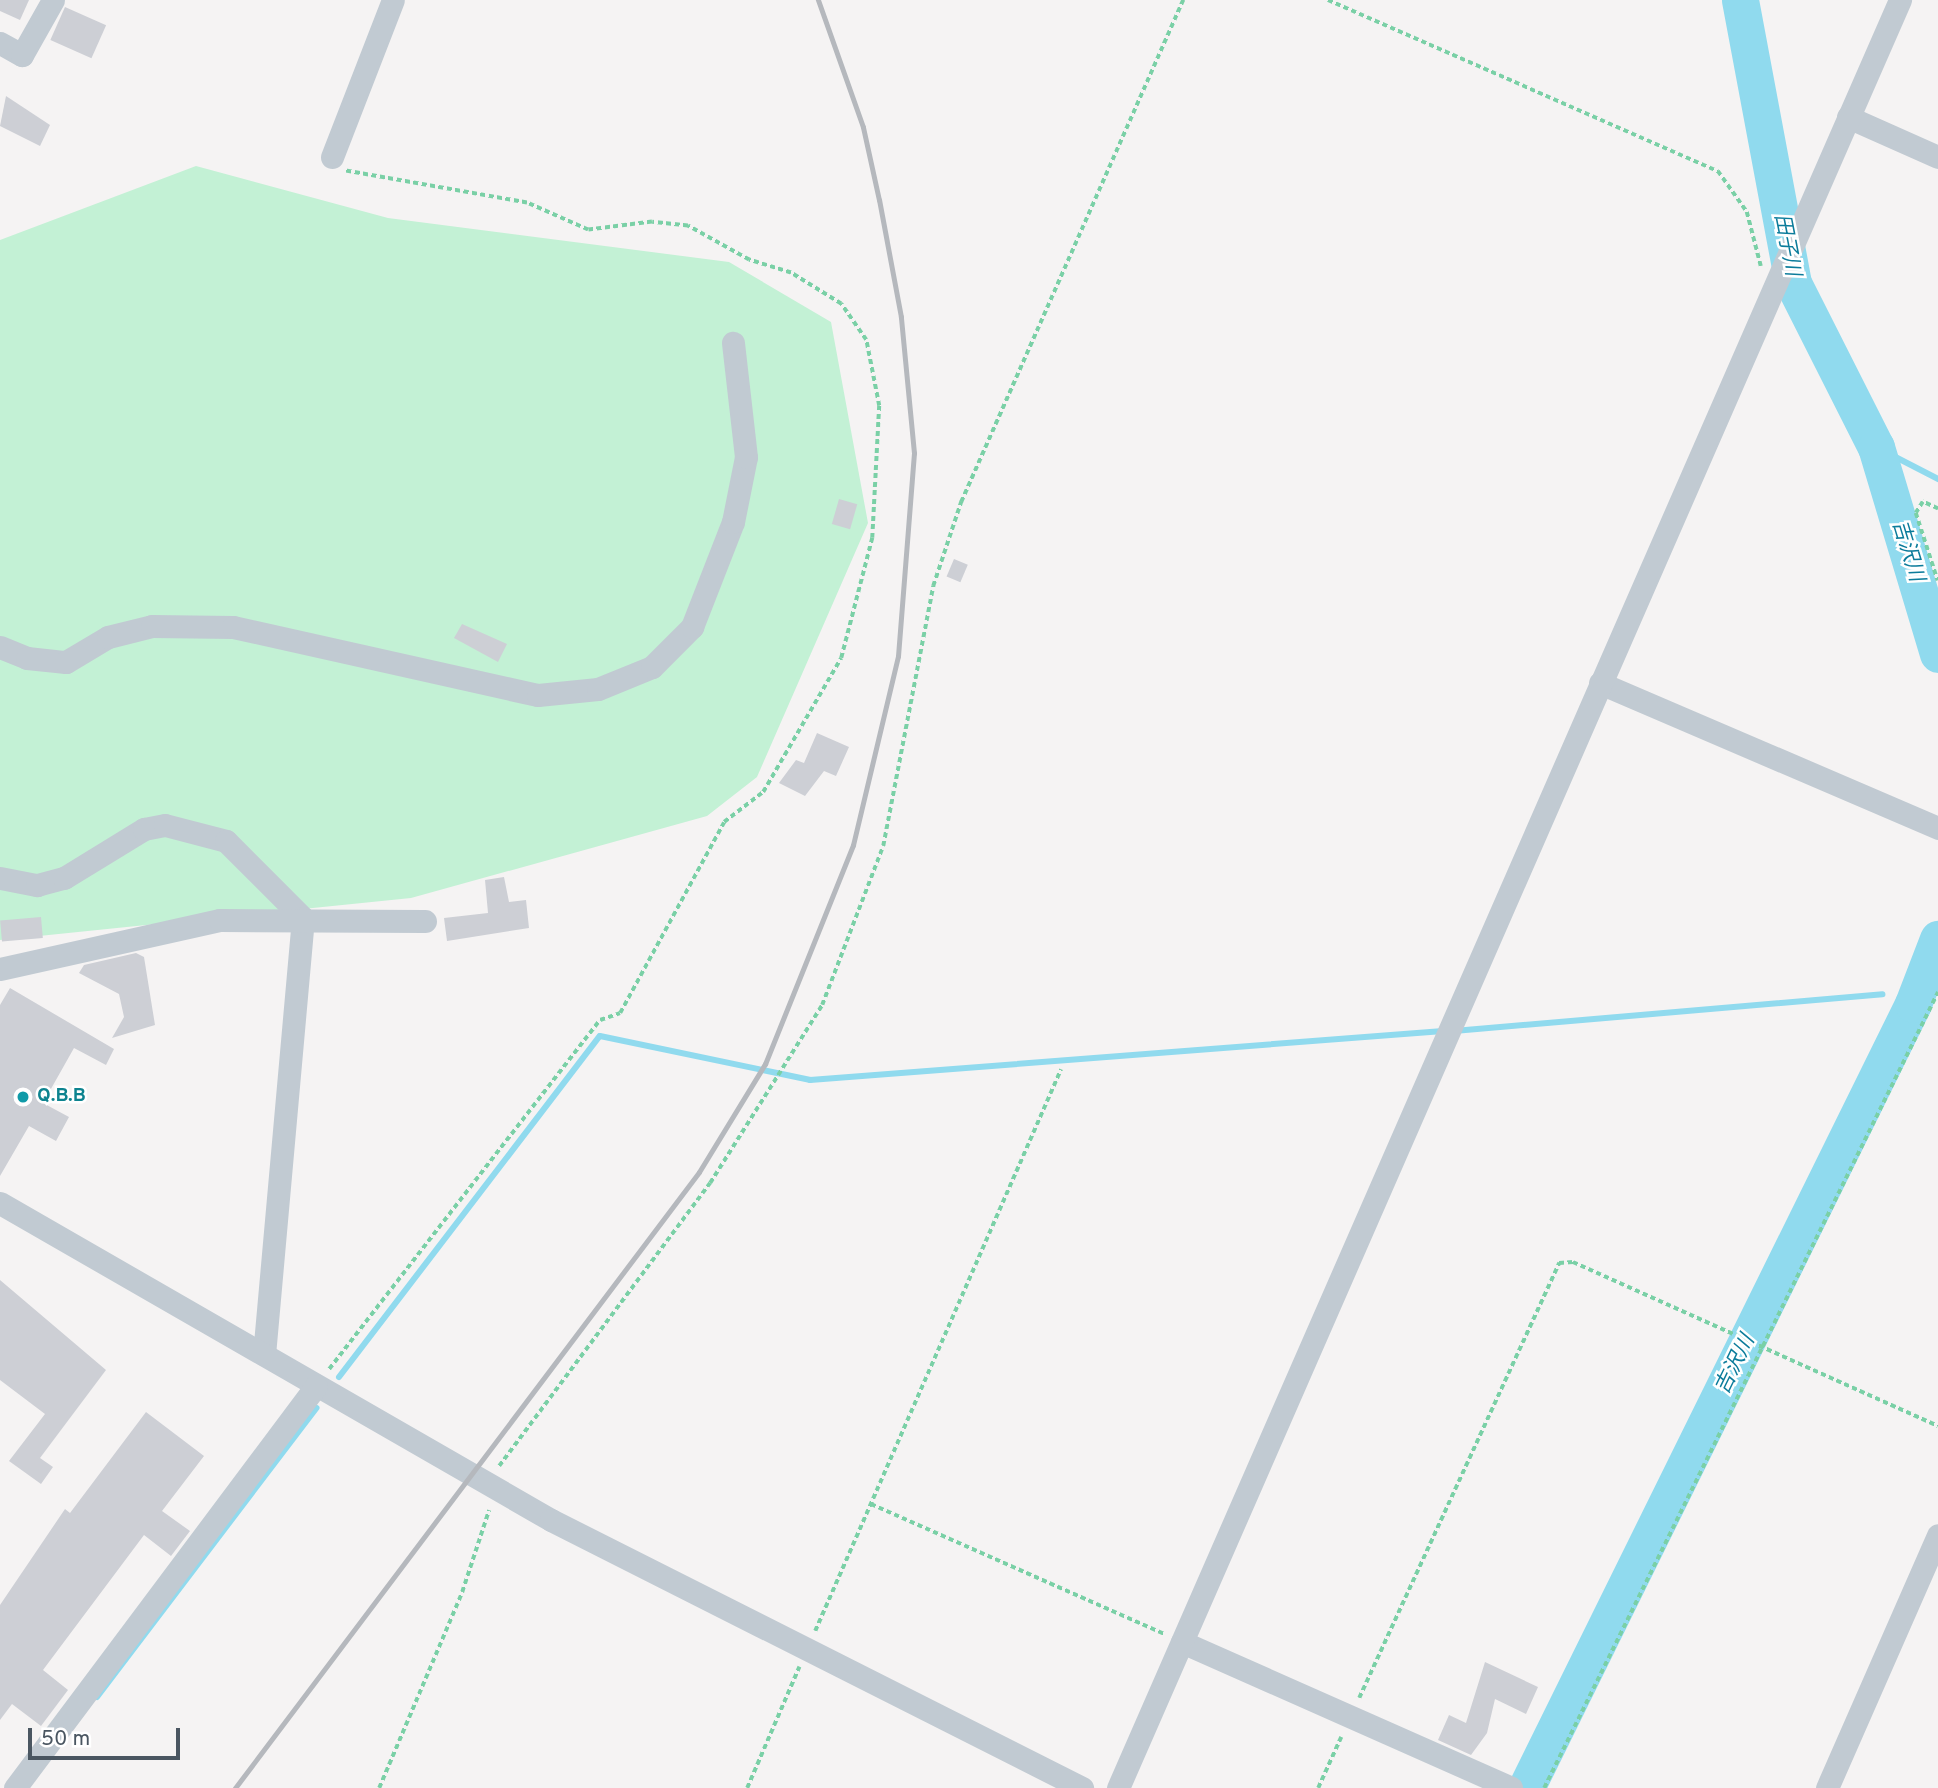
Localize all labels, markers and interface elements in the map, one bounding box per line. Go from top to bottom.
water label: 田子川 [1768,212,1804,278]
water label: 吉沢川 [1886,517,1928,585]
place label: Q.B.B [37,1086,86,1108]
marker: Q.B.B [15,1089,31,1105]
water label: 吉沢川 [1711,1331,1761,1399]
scale bar [32,1714,184,1758]
text: 50 m [41,1726,90,1753]

